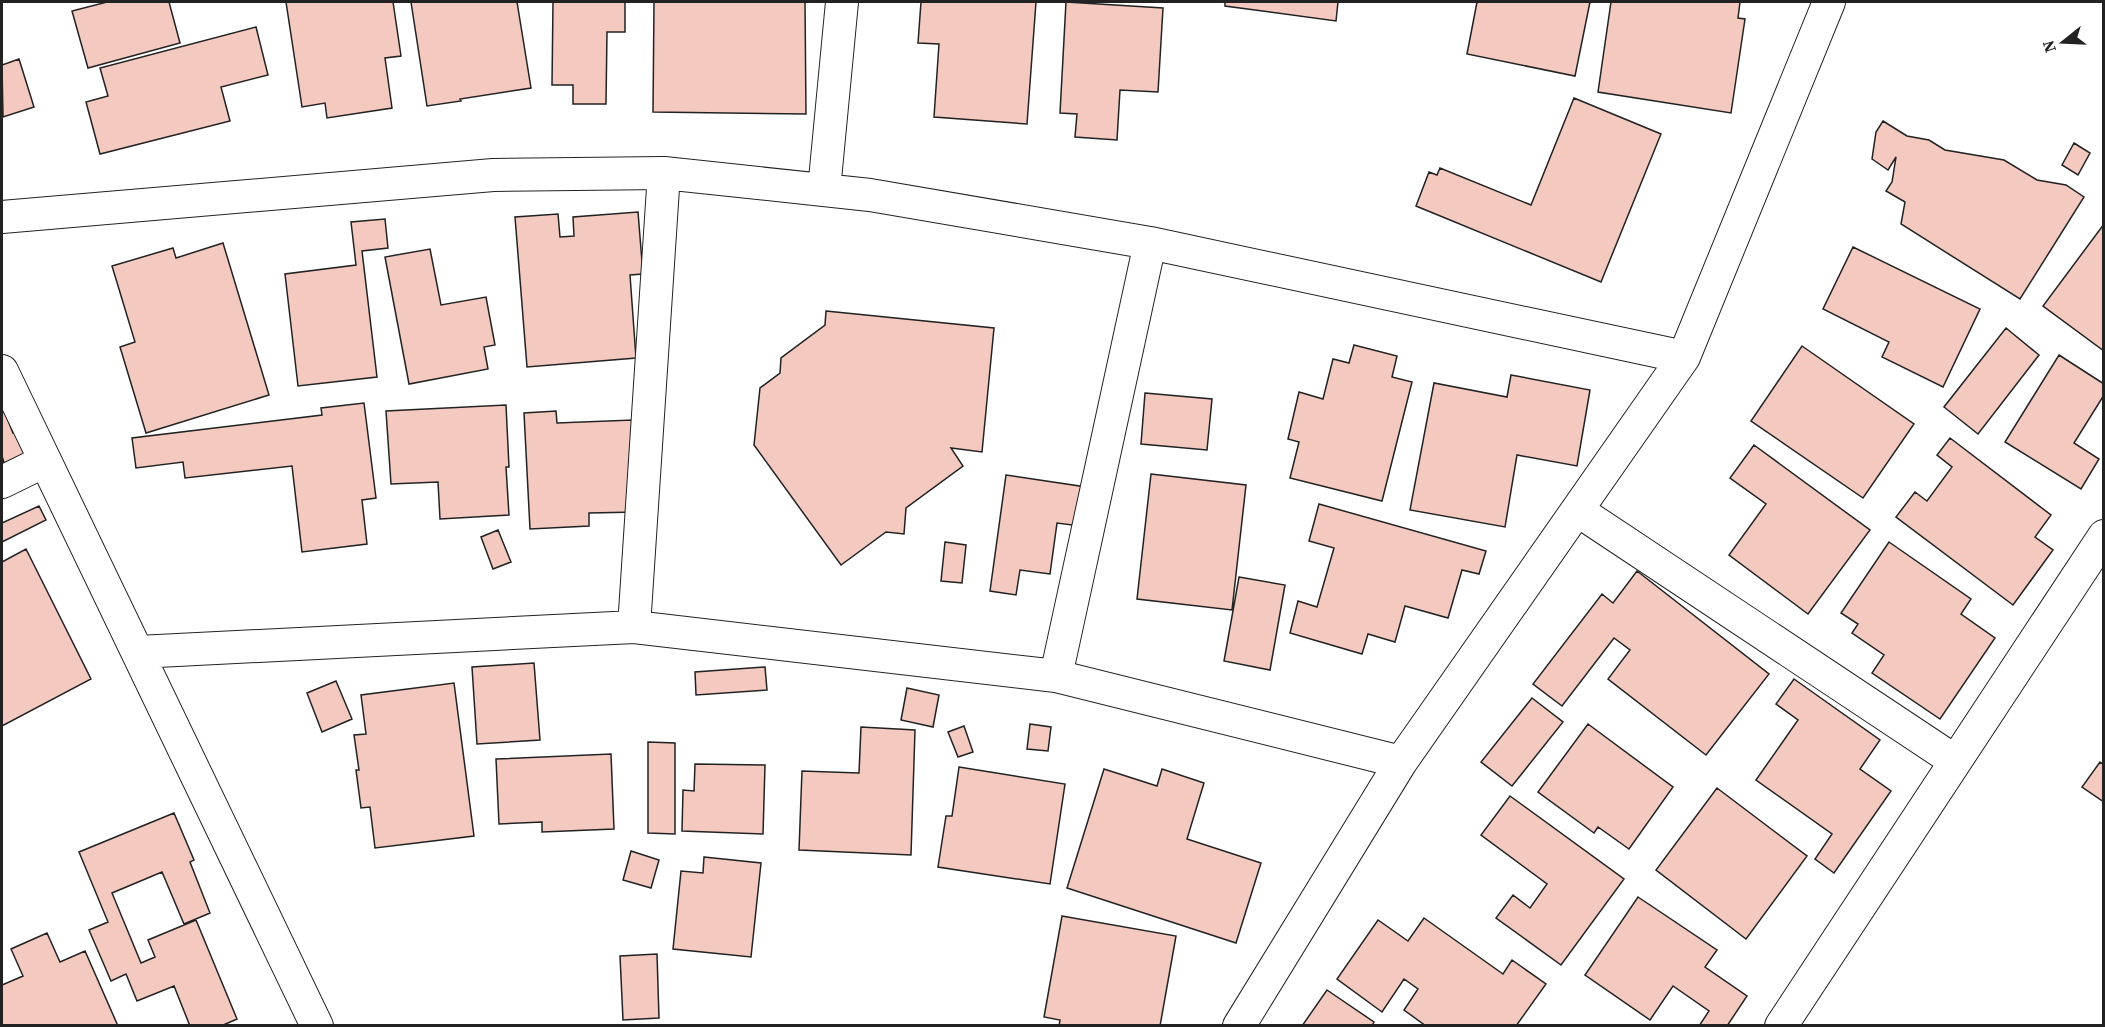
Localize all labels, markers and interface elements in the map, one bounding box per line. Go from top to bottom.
north arrow [2033,12,2093,72]
text: N [2036,37,2061,56]

